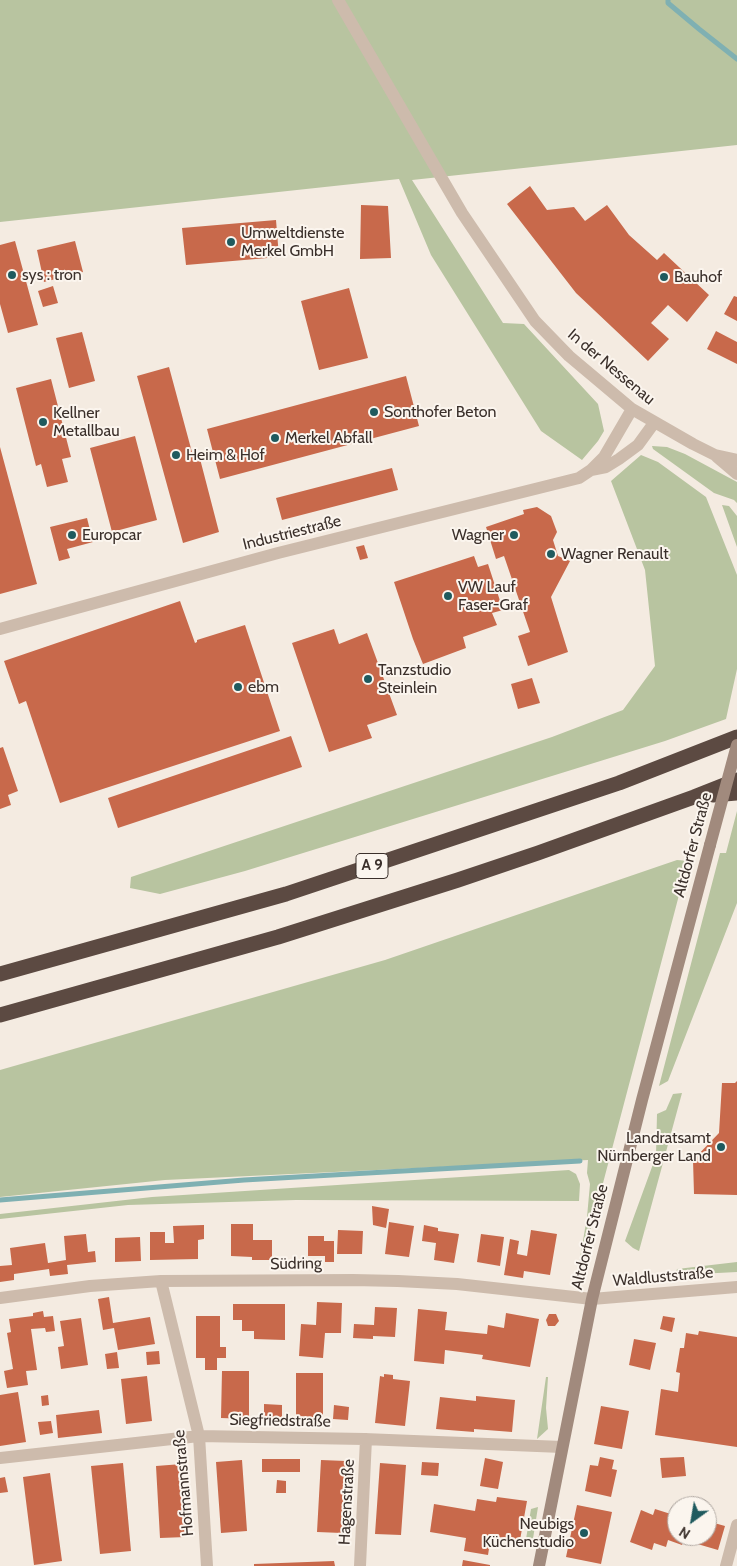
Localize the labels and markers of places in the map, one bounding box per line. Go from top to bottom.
place label: Umweltdienste Merkel GmbH [241,223,345,261]
marker: Umweltdienste Merkel GmbH [225,236,237,248]
place label: sys : tron [22,265,82,285]
place label: Bauhof [674,267,722,287]
marker: sys : tron [6,269,18,281]
marker: Bauhof [658,271,670,283]
place label: Sonthofer Beton [384,402,497,422]
place label: Kellner Metallbau [53,403,120,441]
marker: Sonthofer Beton [368,406,380,418]
marker: Kellner Metallbau [37,416,49,428]
place label: Merkel Abfall [285,428,373,448]
marker: Merkel Abfall [269,432,281,444]
place label: Heim & Hof [186,445,265,465]
marker: Heim & Hof [170,449,182,461]
place label: Europcar [82,525,142,545]
place label: Wagner [452,525,504,545]
marker: Europcar [66,529,78,541]
marker: Wagner [508,529,520,541]
place label: Wagner Renault [561,544,669,564]
marker: Wagner Renault [545,548,557,560]
place label: VW Lauf Faser-Graf [458,577,528,615]
marker: VW Lauf Faser-Graf [442,590,454,602]
place label: Tanzstudio Steinlein [378,660,451,698]
marker: Tanzstudio Steinlein [362,673,374,685]
place label: ebm [248,677,279,697]
marker: ebm [232,681,244,693]
place label: Landratsamt Nürnberger Land [597,1128,711,1166]
marker: Landratsamt Nürnberger Land [715,1141,727,1153]
place label: Neubigs Küchenstudio [482,1514,574,1552]
marker: Neubigs Küchenstudio [578,1527,590,1539]

